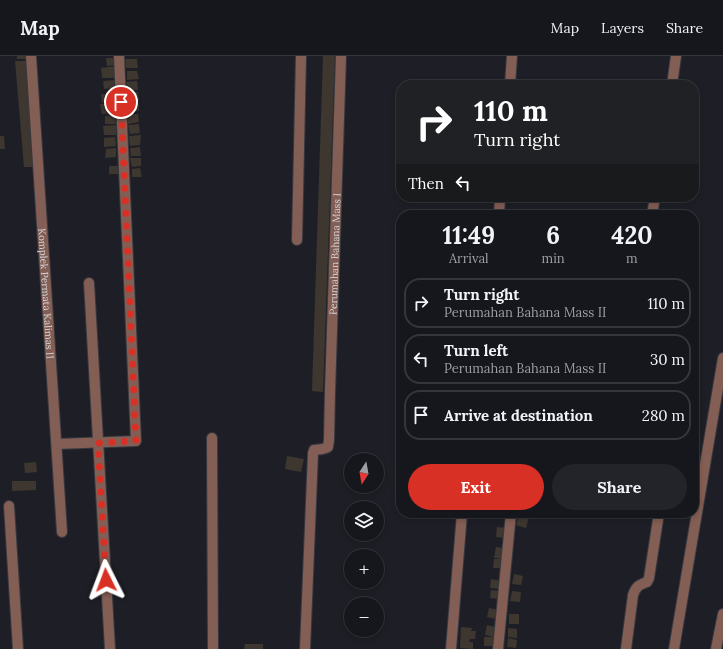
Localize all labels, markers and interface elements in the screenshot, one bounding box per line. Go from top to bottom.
text: Map [20,16,60,40]
text: Map [551,19,579,37]
text: Layers [601,19,644,37]
text: Share [666,19,703,37]
pin [104,85,138,119]
icon: arrive [110,91,132,113]
text: 110 m [474,93,548,129]
icon: right [408,96,460,148]
text: Turn right [474,128,560,151]
icon: left [452,172,474,194]
text: Then [408,174,444,193]
street label: Perumahan Bahana Mass I [326,193,343,315]
text: 11:49 [443,220,495,251]
text: 6 [546,220,560,251]
text: 420 [611,220,652,251]
street label: Komplek Permata Kalimas II [36,228,57,359]
text: Arrival [449,250,489,267]
text: min [542,250,565,267]
text: m [626,250,638,267]
text: Turn right [444,285,520,304]
icon: right [410,292,432,314]
text: 110 m [647,294,685,313]
text: Perumahan Bahana Mass II [444,304,606,321]
text: Turn left [444,341,508,360]
icon: left [410,348,432,370]
text: 30 m [650,350,685,369]
text: Perumahan Bahana Mass II [444,360,606,377]
icon: arrive [410,404,432,426]
text: Arrive at destination [444,406,593,425]
text: 280 m [642,406,685,425]
north arrow [344,453,384,493]
map controls [344,453,384,637]
button: Exit [408,464,544,510]
button: Share [552,464,687,510]
button: layers [344,501,384,541]
button: + [344,549,384,589]
position arrow [85,559,127,601]
button: − [344,597,384,637]

